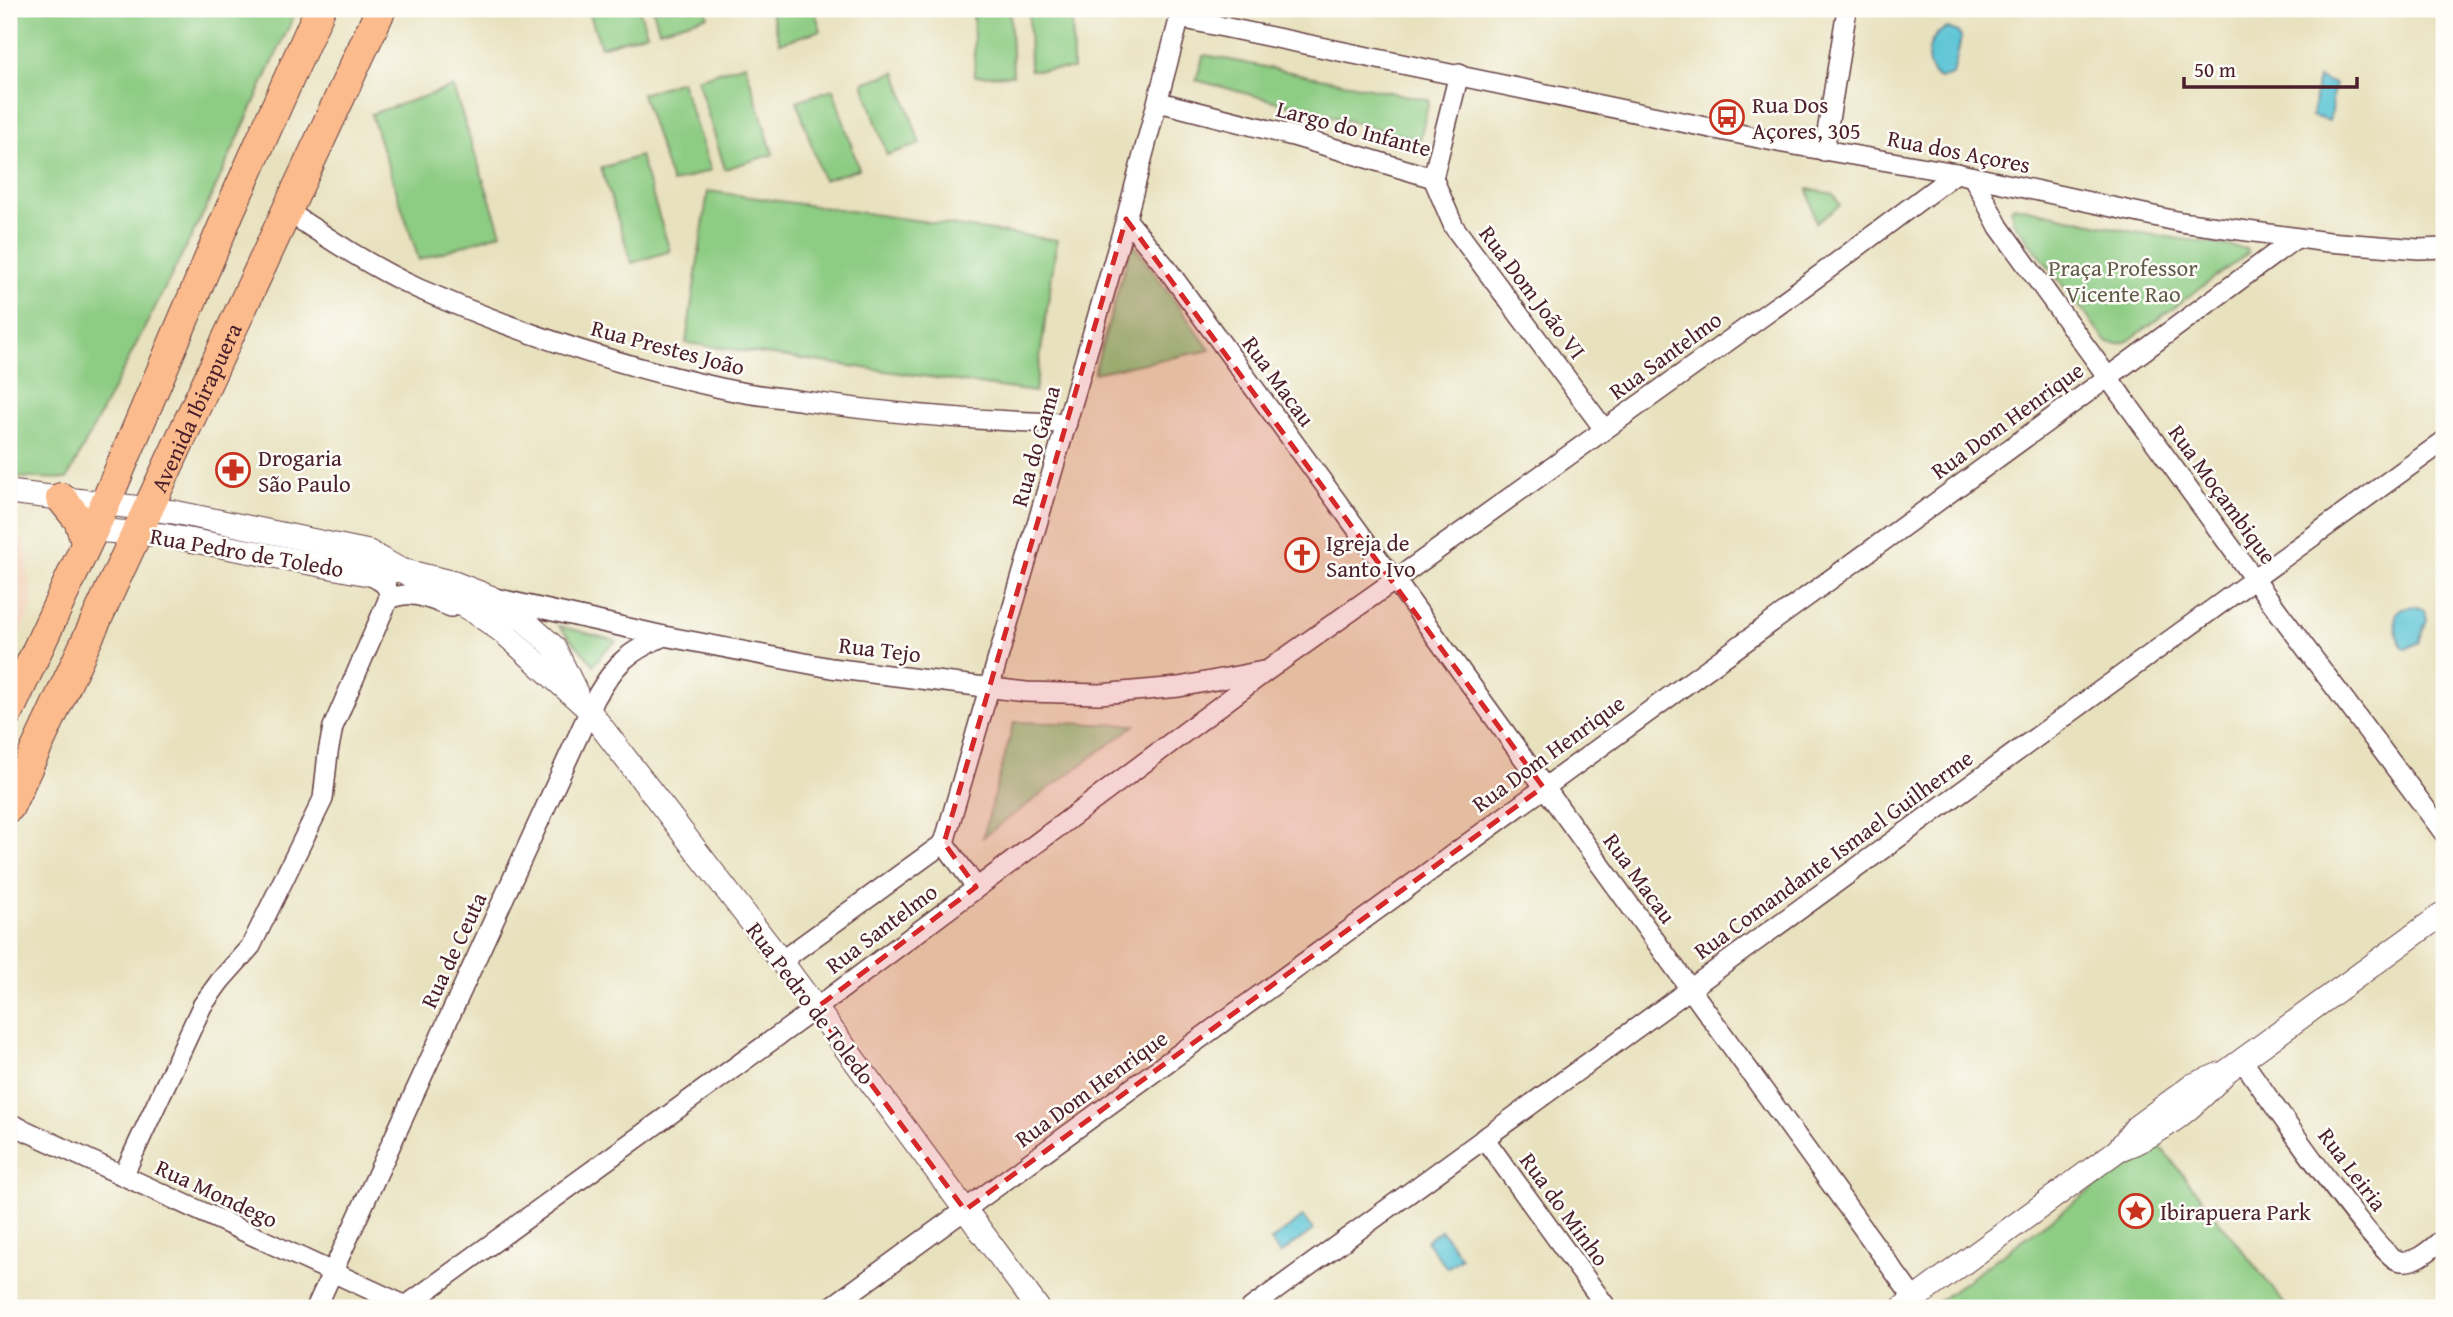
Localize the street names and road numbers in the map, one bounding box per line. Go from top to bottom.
street label: Largo do Infante [1273,91,1435,165]
street label: Rua dos Açores [1885,121,2033,181]
street label: Rua Dom João VI [1472,218,1594,366]
street label: Rua Santelmo [1602,303,1728,407]
street label: Rua Prestes João [588,311,748,383]
street label: Avenida Ibirapuera [142,317,249,497]
street label: Rua Macau [1235,329,1323,434]
street label: Rua Dom Henrique [1924,353,2090,487]
street label: Rua do Gama [1002,381,1068,511]
street label: Rua Moçambique [2161,417,2285,571]
street label: Rua Pedro de Toledo [148,519,346,585]
street label: Rua Tejo [837,628,923,670]
street label: Rua Dom Henrique [1465,686,1631,820]
street label: Rua Comandante Ismael Guilherme [1686,741,1980,967]
street label: Rua Macau [1596,826,1684,931]
street label: Rua Santelmo [818,875,944,981]
street label: Rua de Ceuta [412,887,494,1013]
street label: Rua Pedro de Toledo [739,915,883,1091]
street label: Rua Dom Henrique [1008,1021,1174,1155]
street label: Rua Leiria [2311,1120,2395,1218]
street label: Rua do Minho [1512,1145,1618,1273]
street label: Rua Mondego [150,1150,284,1236]

